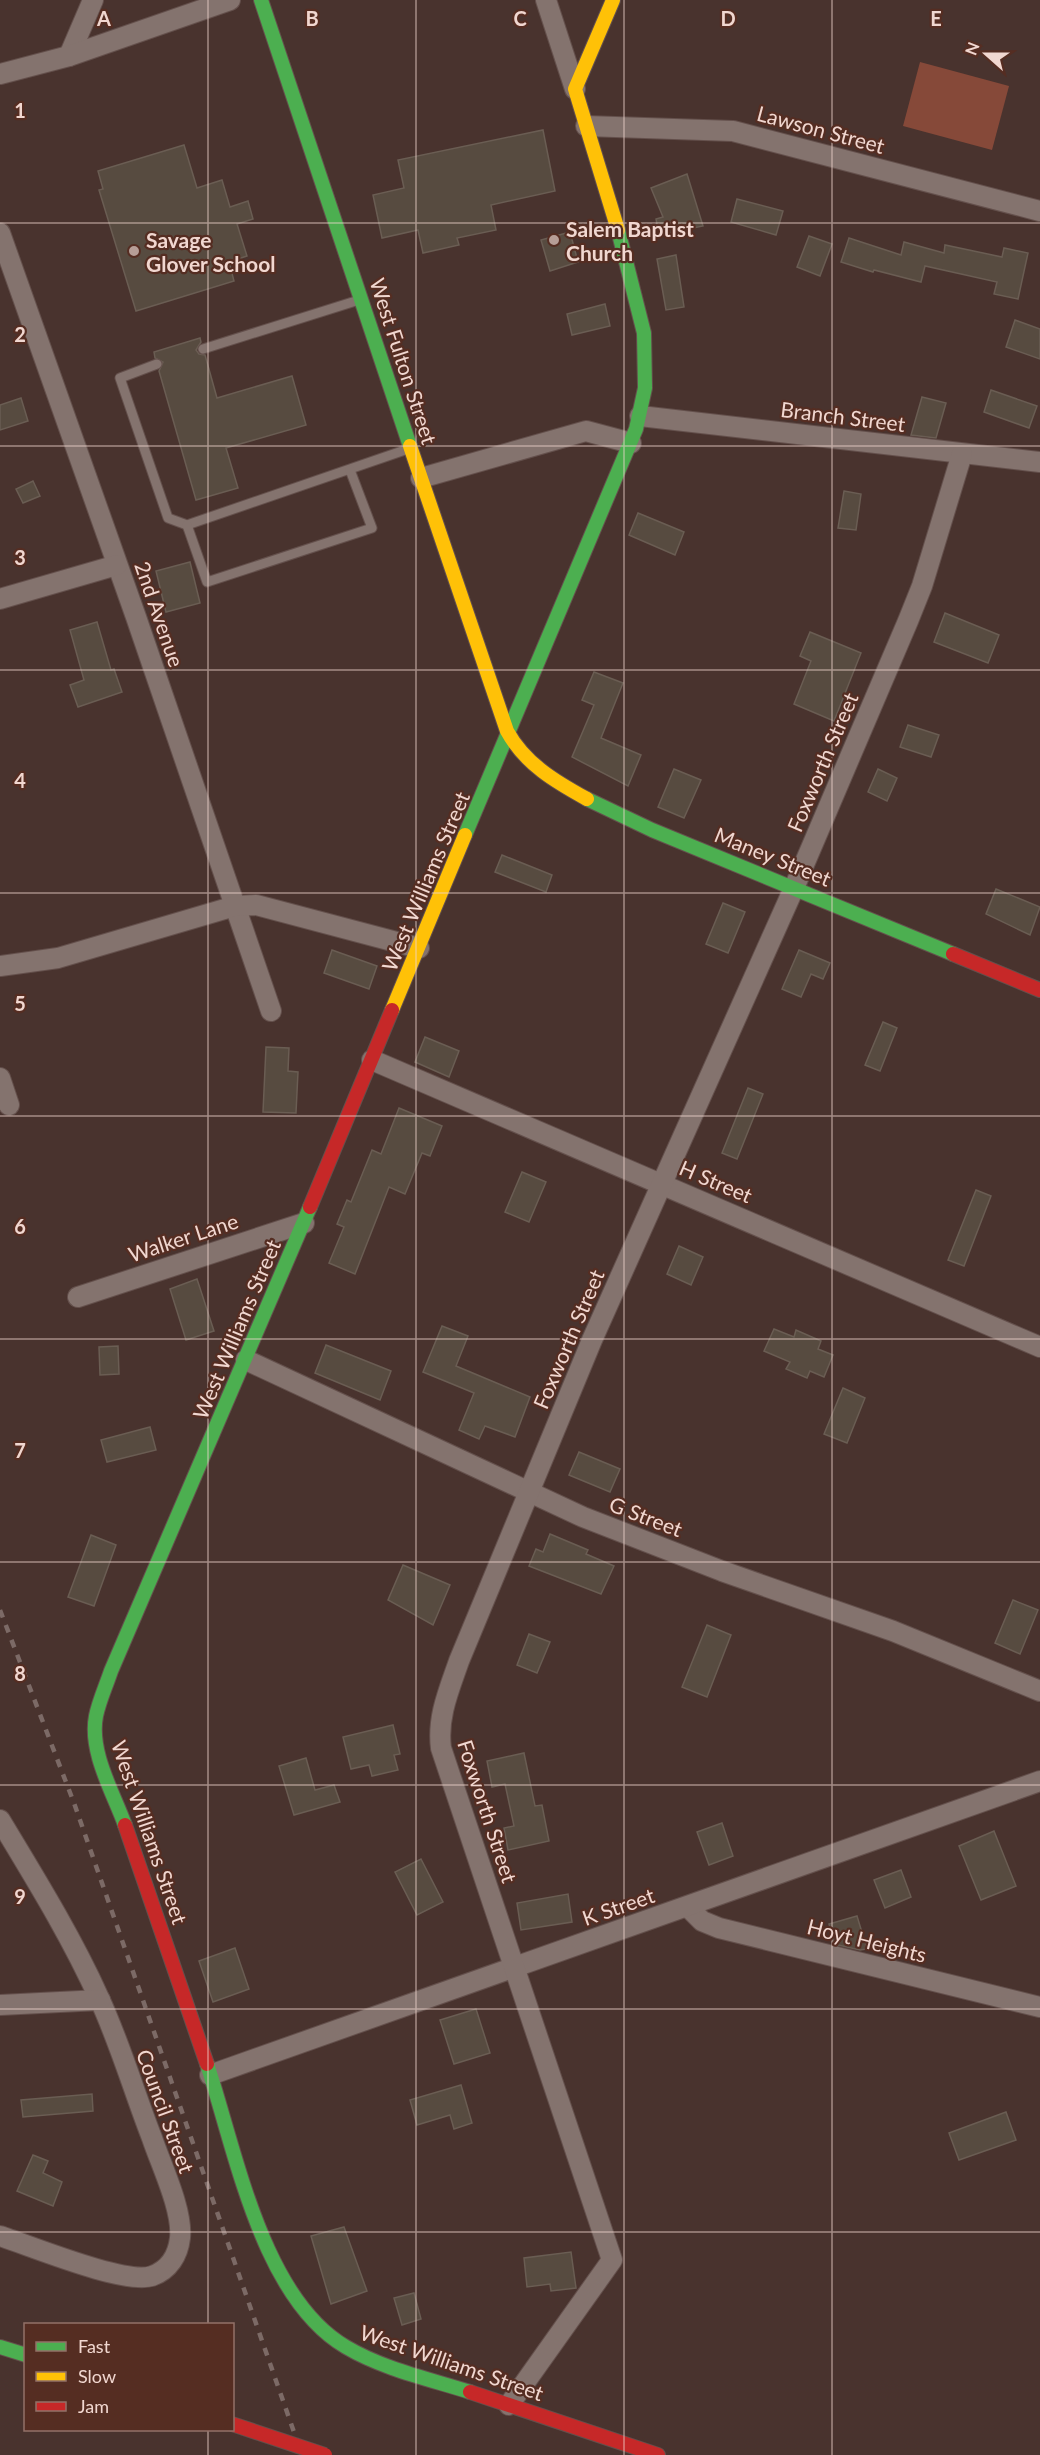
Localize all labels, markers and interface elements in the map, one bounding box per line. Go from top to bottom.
text: A [96,6,111,30]
text: B [305,6,319,30]
text: C [513,6,527,30]
text: D [720,6,736,30]
text: E [930,6,942,30]
north arrow [956,24,1016,84]
text: N [960,39,983,58]
text: 1 [14,98,26,122]
street label: Lawson Street [755,100,888,158]
place label: Salem Baptist Church [566,216,694,265]
place label: Savage Glover School [146,227,275,276]
marker: Salem Baptist Church [547,233,561,247]
marker: Savage Glover School [127,244,141,258]
street label: West Fulton Street [365,275,443,448]
text: 2 [14,322,26,346]
street label: Branch Street [779,396,907,436]
text: 3 [14,545,26,569]
street label: 2nd Avenue [130,558,190,670]
street label: Foxworth Street [781,688,863,835]
text: 4 [14,768,26,792]
street label: West Williams Street [376,787,474,974]
street label: Maney Street [711,821,835,891]
text: 5 [14,991,26,1015]
street label: H Street [676,1155,757,1208]
street label: Walker Lane [125,1208,241,1266]
text: 6 [14,1214,26,1238]
street label: West Williams Street [187,1235,285,1422]
street label: Foxworth Street [527,1265,609,1412]
text: 7 [14,1438,26,1462]
street label: G Street [606,1491,686,1541]
text: 8 [14,1661,26,1685]
street label: Foxworth Street [453,1736,523,1886]
street label: West Williams Street [107,1737,193,1928]
street label: K Street [579,1882,658,1930]
text: 9 [14,1884,26,1908]
street label: Hoyt Heights [805,1913,929,1967]
street label: Council Street [132,2046,200,2177]
street label: West Williams Street [357,2319,548,2405]
legend [24,2323,234,2431]
text: Fast [78,2335,111,2357]
text: Slow [78,2365,116,2387]
text: Jam [78,2395,109,2417]

